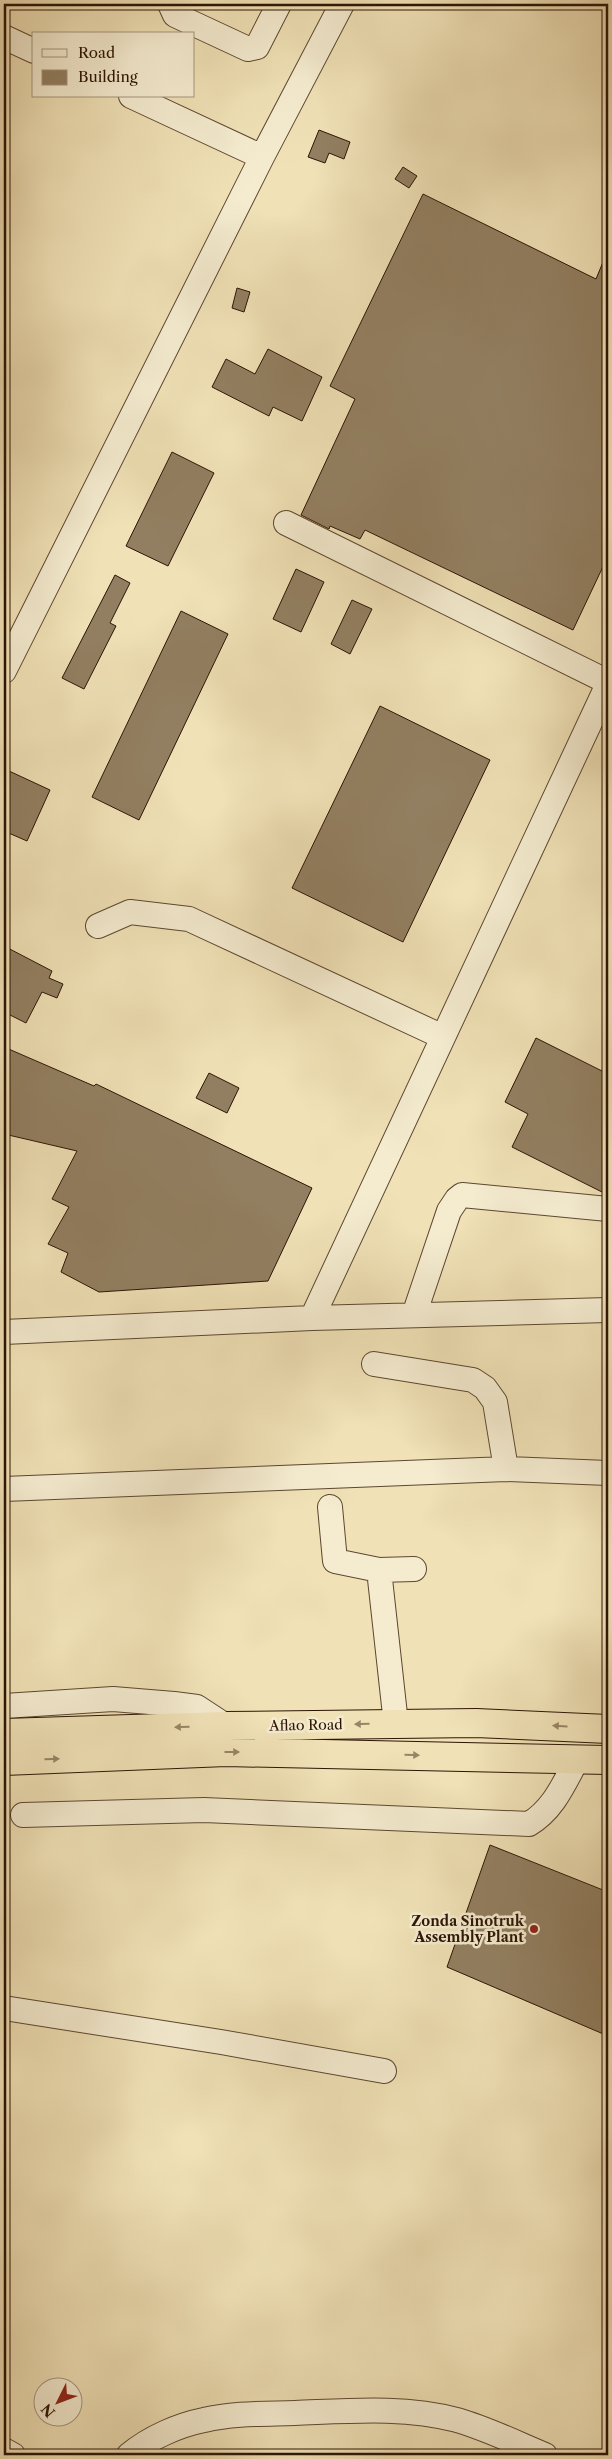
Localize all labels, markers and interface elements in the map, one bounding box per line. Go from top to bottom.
legend [32,32,195,98]
text: Road [78,43,115,62]
text: Building [78,67,138,86]
street label: Aflao Road [268,1715,343,1735]
one-way arrow [354,1720,370,1728]
one-way arrow [551,1722,567,1730]
one-way arrow [174,1724,190,1732]
one-way arrow [225,1749,241,1757]
one-way arrow [405,1751,421,1759]
one-way arrow [45,1754,61,1762]
place label: Zonda Sinotruk Assembly Plant [411,1912,525,1946]
marker: Zonda Sinotruk Assembly Plant [528,1923,540,1935]
north arrow [32,2376,82,2426]
text: N [38,2400,59,2421]

